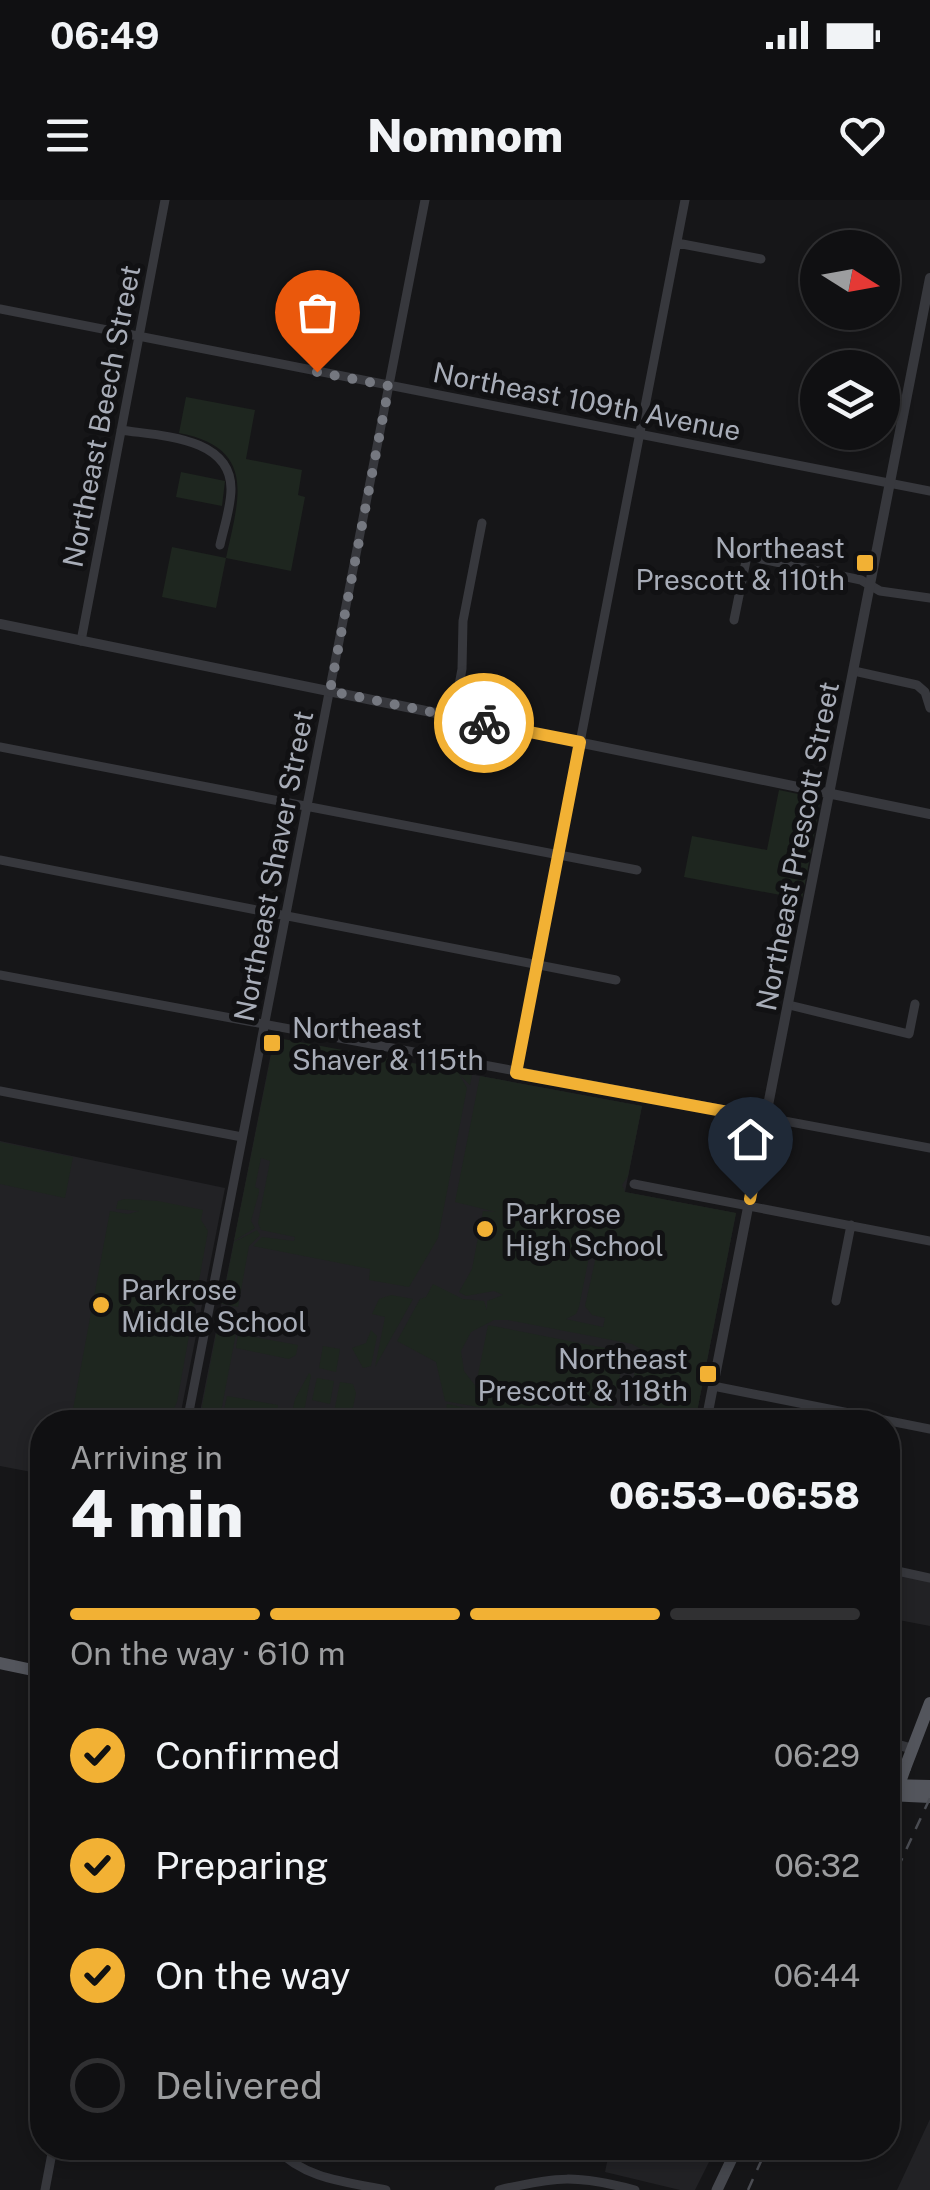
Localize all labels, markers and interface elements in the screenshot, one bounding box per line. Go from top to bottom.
text: 06:49 [50,13,160,58]
icon: menu [40,108,95,163]
icon: heart [835,108,890,163]
text: Nomnom [367,109,563,162]
north arrow [800,230,900,330]
map controls [800,230,900,450]
street label: Northeast Beech Street [55,262,147,570]
pin [275,270,360,373]
icon: bag [290,285,345,340]
button: layers [800,350,900,450]
street label: Northeast 109th Avenue [430,355,744,447]
place label: Northeast Prescott & 110th [635,531,845,596]
marker: Northeast Prescott & 110th [854,552,876,574]
courier [434,673,534,773]
street label: Northeast Prescott Street [749,679,845,1013]
icon: bike [457,696,512,751]
street label: Northeast Shaver Street [227,708,319,1024]
place label: Northeast Shaver & 115th [292,1011,484,1076]
marker: Northeast Shaver & 115th [261,1032,283,1054]
pin [708,1097,793,1200]
icon: home [723,1112,778,1167]
place label: Parkrose High School [505,1197,664,1262]
marker: Parkrose High School [474,1218,496,1240]
place label: Parkrose Middle School [121,1273,307,1338]
marker: Parkrose Middle School [90,1294,112,1316]
place label: Northeast Prescott & 118th [477,1342,688,1407]
marker: Northeast Prescott & 118th [697,1363,719,1385]
text: Arriving in [70,1439,223,1476]
text: 06:53–06:58 [609,1473,860,1518]
text: 4 min [70,1475,244,1552]
text: On the way · 610 m [70,1635,345,1672]
icon: check [70,1728,125,1783]
text: Confirmed [155,1733,340,1778]
text: 06:29 [774,1737,860,1774]
icon: check [70,1838,125,1893]
text: Preparing [155,1843,329,1888]
text: 06:32 [774,1847,860,1884]
icon: check [70,1948,125,2003]
text: On the way [155,1953,351,1998]
text: 06:44 [773,1957,860,1994]
text: Delivered [155,2063,323,2108]

